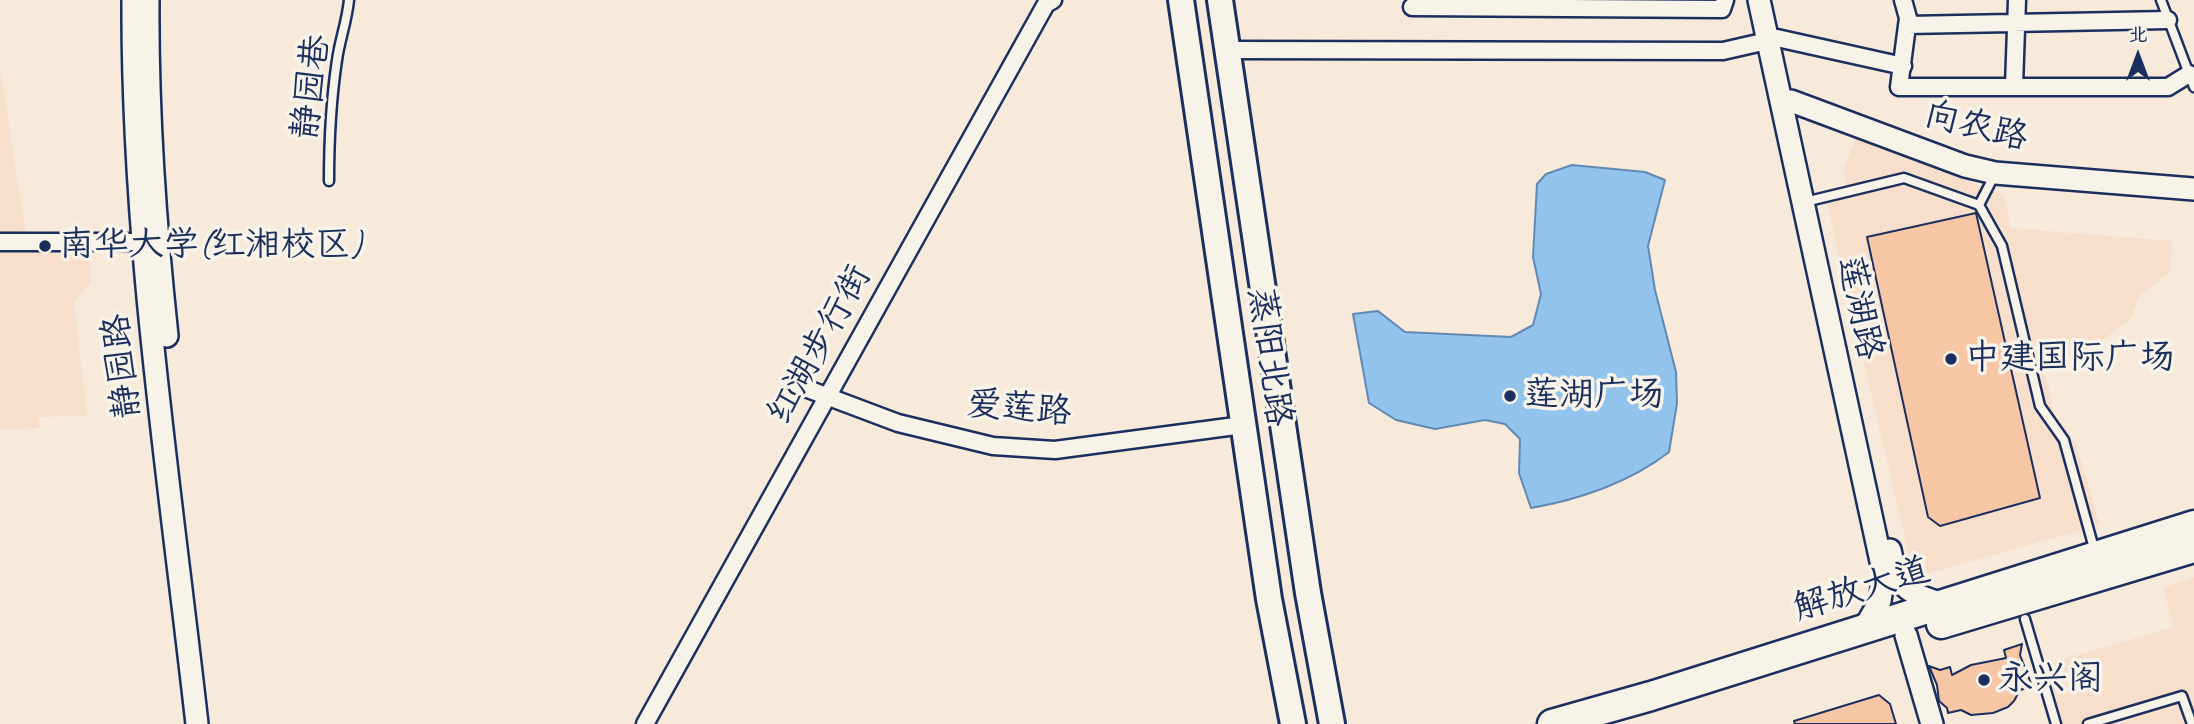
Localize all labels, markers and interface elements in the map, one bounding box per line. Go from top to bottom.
north arrow [2103,21,2173,91]
text: 北 [2128,23,2148,47]
street label: 静园巷 [285,32,339,142]
street label: 向农路 [1920,94,2032,160]
place label: 南华大学(红湘校区) [59,225,362,267]
marker: 南华大学(红湘校区) [37,238,53,254]
street label: 莲湖路 [1828,252,1890,364]
street label: 红湖步行街 [759,258,881,432]
street label: 蒸阳北路 [1238,285,1300,429]
street label: 静园路 [96,311,150,421]
place label: 中建国际广场 [1965,338,2175,380]
marker: 中建国际广场 [1943,351,1959,367]
place label: 莲湖广场 [1524,375,1664,417]
street label: 爱莲路 [965,384,1073,434]
marker: 莲湖广场 [1502,388,1518,404]
street label: 解放大道 [1789,549,1935,631]
place label: 永兴阁 [1998,659,2103,701]
marker: 永兴阁 [1976,672,1992,688]

